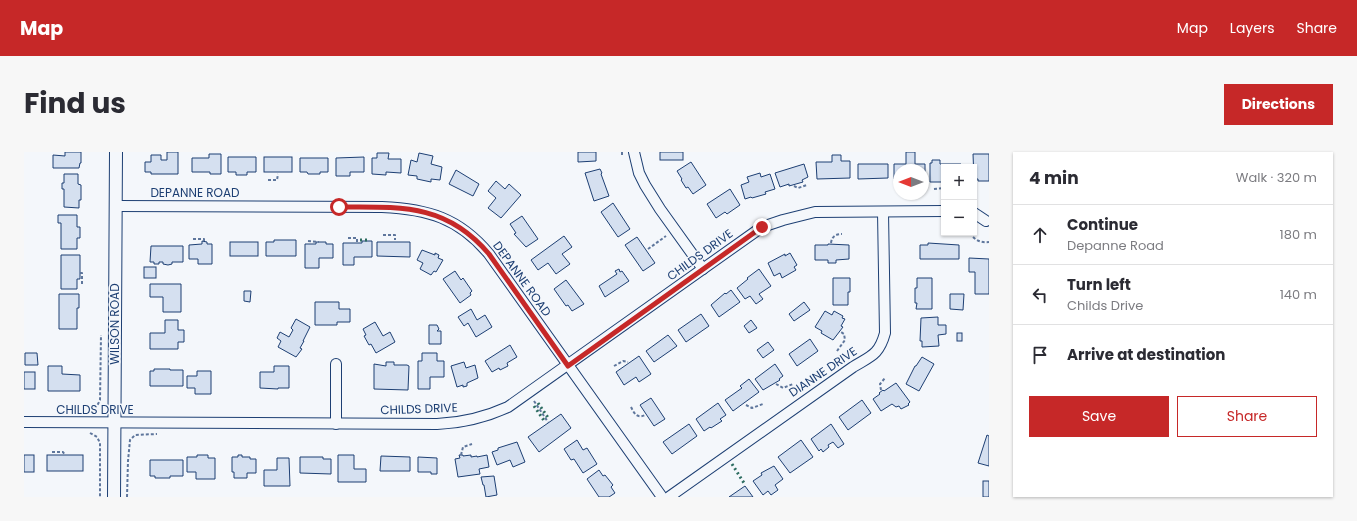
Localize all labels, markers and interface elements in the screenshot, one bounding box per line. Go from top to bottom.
text: Map [20,15,63,42]
text: Map [1177,18,1208,38]
text: Layers [1230,18,1274,38]
text: Share [1296,18,1337,38]
text: Find us [24,84,126,123]
button: Directions [1224,84,1333,125]
north arrow [893,164,929,200]
map controls [941,164,977,236]
button: + [941,164,977,200]
text: 4 min [1029,166,1079,190]
text: Walk · 320 m [1236,168,1317,187]
street label: DEPANNE ROAD [150,184,240,201]
route start [330,198,348,216]
button: − [941,200,977,236]
text: Continue [1067,214,1138,235]
route end [753,218,771,236]
icon: ahead [1029,224,1051,246]
street label: CHILDS DRIVE [663,225,736,284]
text: 180 m [1280,225,1317,244]
text: Depanne Road [1067,236,1164,255]
street label: DEPANNE ROAD [489,238,556,320]
text: Turn left [1067,274,1131,295]
street label: WILSON ROAD [106,283,123,365]
icon: left [1029,284,1051,306]
text: 140 m [1280,285,1317,304]
text: Childs Drive [1067,296,1143,315]
street label: DIANNE DRIVE [785,343,860,401]
icon: arrive [1029,344,1051,366]
text: Arrive at destination [1067,344,1225,365]
button: Save [1029,396,1169,437]
button: Share [1177,396,1317,437]
street label: CHILDS DRIVE [380,399,458,418]
street label: CHILDS DRIVE [56,401,134,418]

